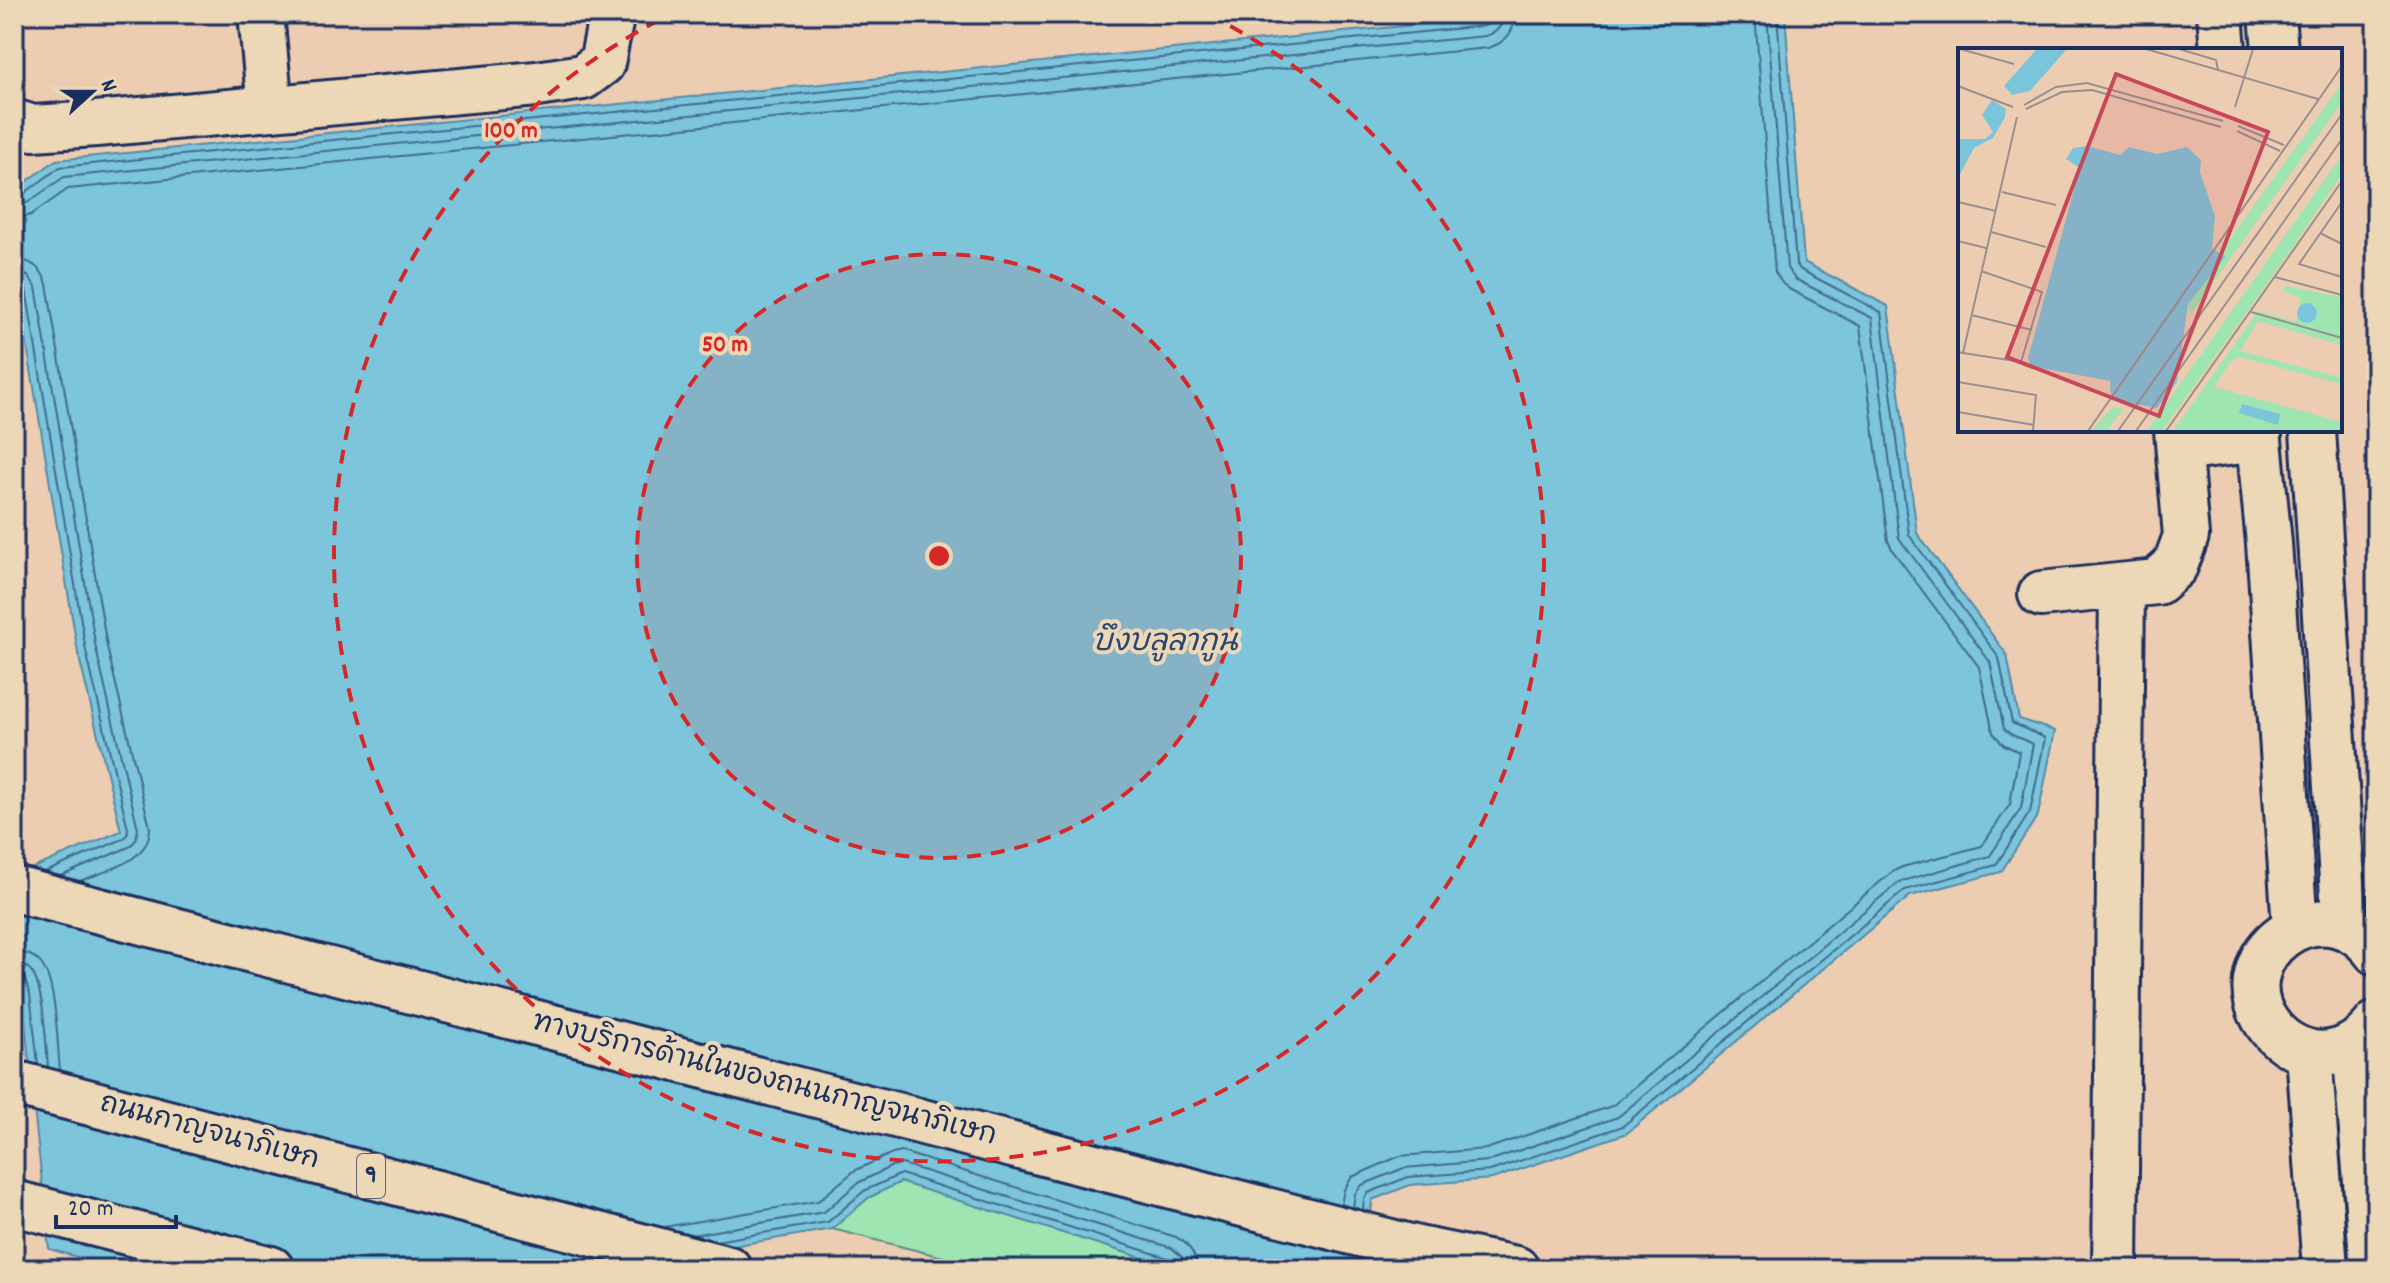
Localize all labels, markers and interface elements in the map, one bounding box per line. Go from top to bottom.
inset map [1958,48,2342,432]
north arrow [52,52,132,132]
text: N [91,75,124,97]
text: 100 m [484,115,538,149]
text: 50 m [702,329,748,363]
centre of rings [925,542,953,570]
water label: บึงบลูลากูน [1092,623,1239,666]
street label: ทางบริการด้านในของถนนกาญจนาภิเษก [528,1000,1001,1158]
street label: ถนนกาญจนาภิเษก [95,1085,323,1183]
road number: 9 [357,1154,385,1198]
scale bar [56,1179,176,1229]
text: 20 m [68,1193,114,1227]

